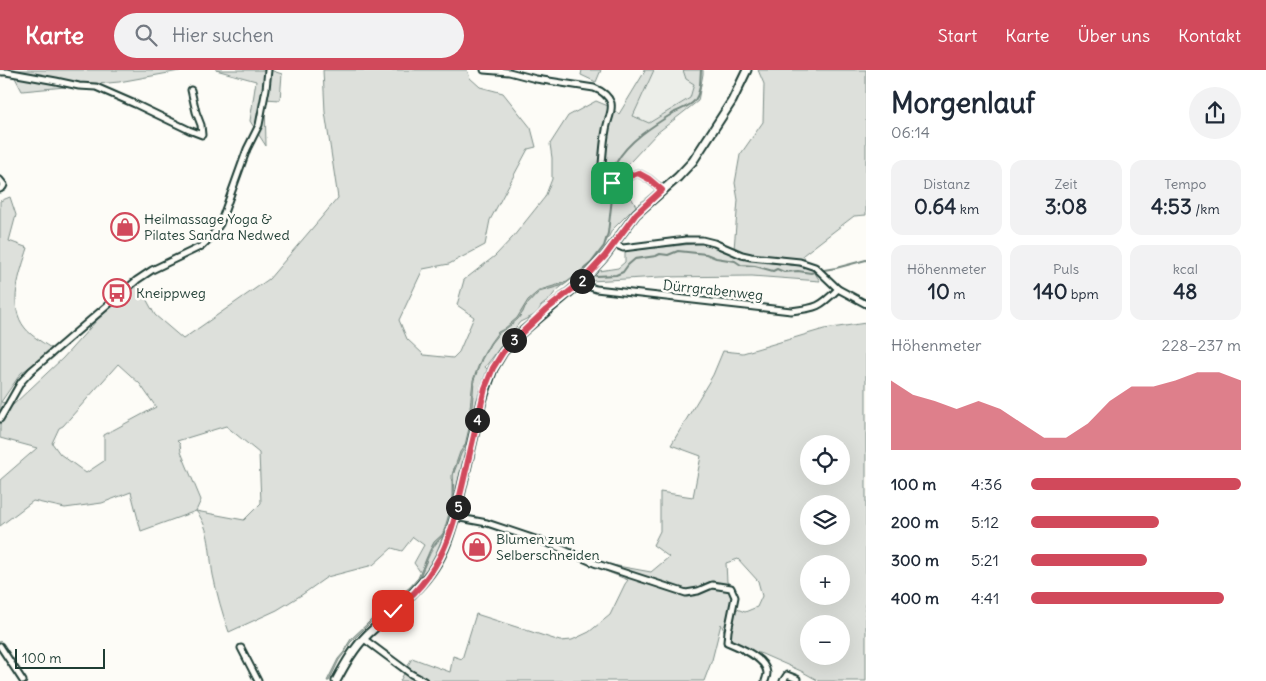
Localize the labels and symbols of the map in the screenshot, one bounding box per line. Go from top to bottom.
pin [591,162,633,204]
place label: Heilmassage Yoga & Pilates Sandra Nedwed [144,210,290,244]
shop icon: Heilmassage Yoga & Pilates Sandra Nedwed [110,212,140,242]
pin: 2 [570,268,594,294]
street label: Dürrgrabenweg [662,276,764,304]
bus stop icon: Kneippweg [102,278,132,308]
place label: Kneippweg [136,284,206,302]
pin: 3 [502,328,526,352]
pin: 4 [464,408,490,432]
pin: 5 [446,494,470,520]
place label: Blumen zum Selberschneiden [496,530,600,564]
shop icon: Blumen zum Selberschneiden [462,532,492,562]
pin [372,590,414,632]
scale bar [15,646,105,669]

